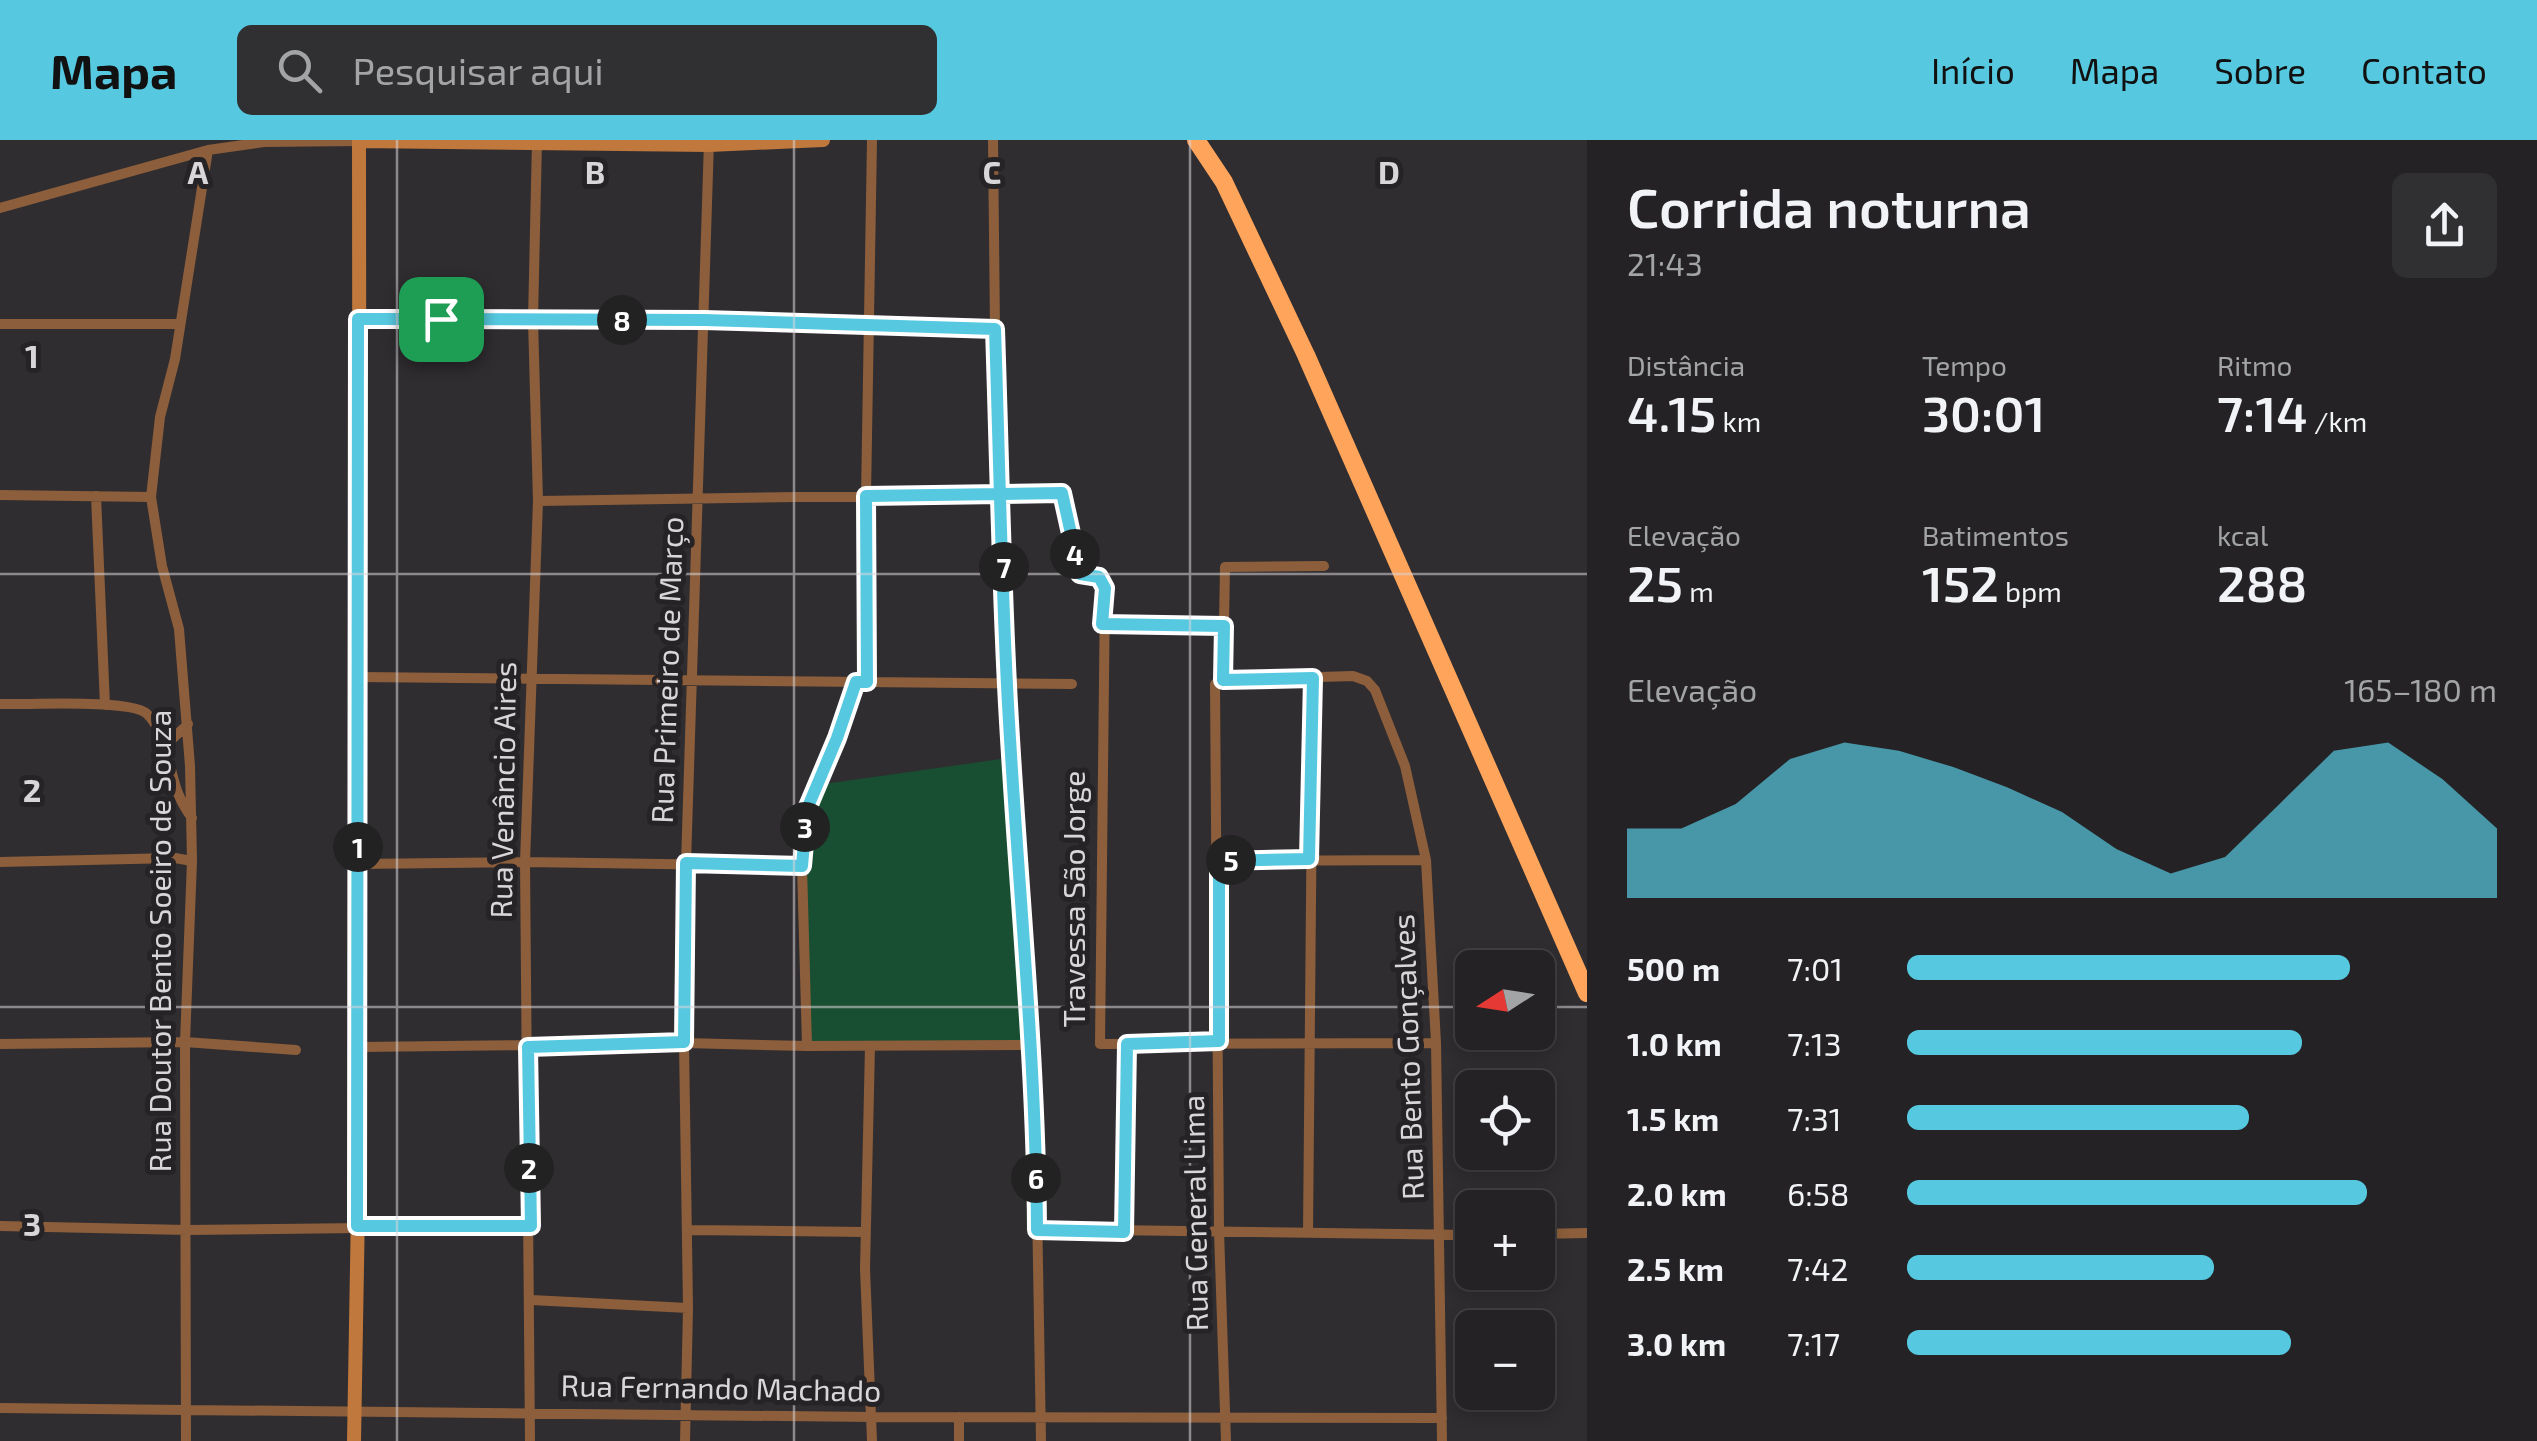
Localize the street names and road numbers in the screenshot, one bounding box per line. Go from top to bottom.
street label: Rua Primeiro de Março [643,516,690,824]
street label: Rua Venâncio Aires [482,661,522,919]
street label: Rua Doutor Bento Soeiro de Souza [141,710,177,1172]
street label: Travessa São Jorge [1055,771,1091,1027]
street label: Rua Bento Gonçalves [1384,914,1431,1201]
street label: Rua General Lima [1174,1095,1214,1331]
street label: Rua Fernando Machado [561,1366,882,1408]

